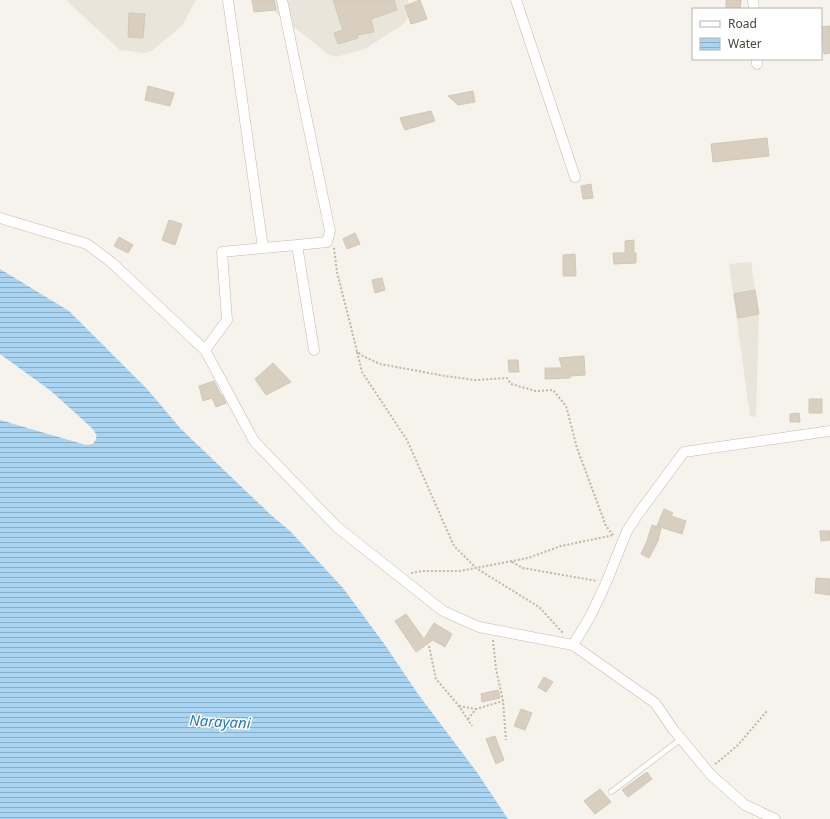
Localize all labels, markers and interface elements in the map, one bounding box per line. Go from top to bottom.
legend [692,8,822,60]
text: Road [728,15,757,32]
text: Water [728,35,762,52]
water label: Narayani [189,709,252,733]

